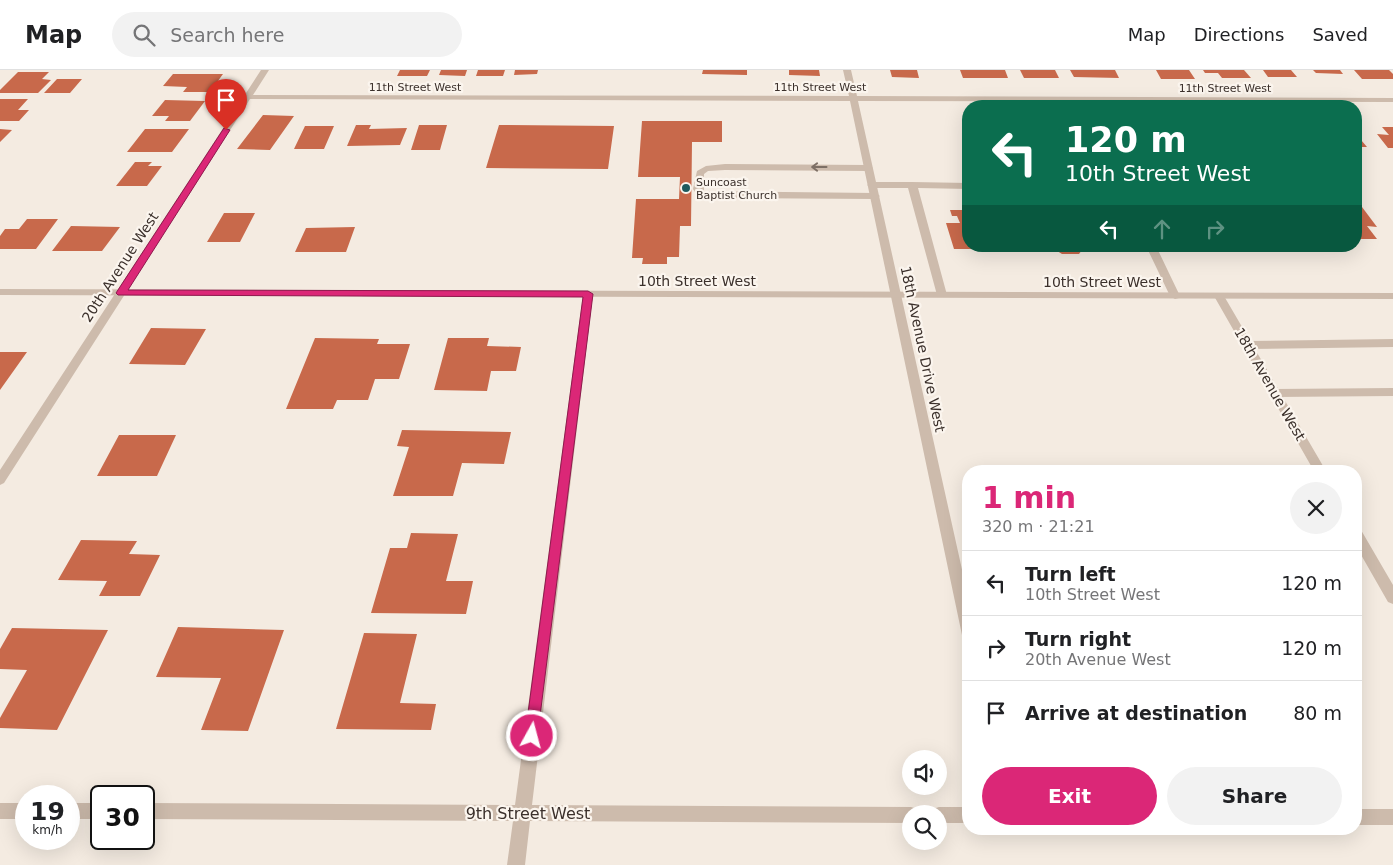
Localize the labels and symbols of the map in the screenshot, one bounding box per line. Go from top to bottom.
pin [205,79,247,130]
street label: 11th Street West [369,81,462,94]
street label: 11th Street West [774,81,867,94]
street label: 11th Street West [1179,82,1272,95]
one-way arrow [812,162,828,172]
place label: Suncoast Baptist Church [696,176,777,202]
marker: Suncoast Baptist Church [680,182,692,194]
street label: 20th Avenue West [79,209,162,325]
street label: 18th Avenue Drive West [898,265,949,434]
street label: 10th Street West [638,273,757,289]
street label: 10th Street West [1043,274,1162,290]
street label: 18th Avenue West [1231,325,1309,444]
position arrow [505,709,557,761]
speed limit sign: 30 [90,785,155,850]
street label: 9th Street West [466,804,590,823]

